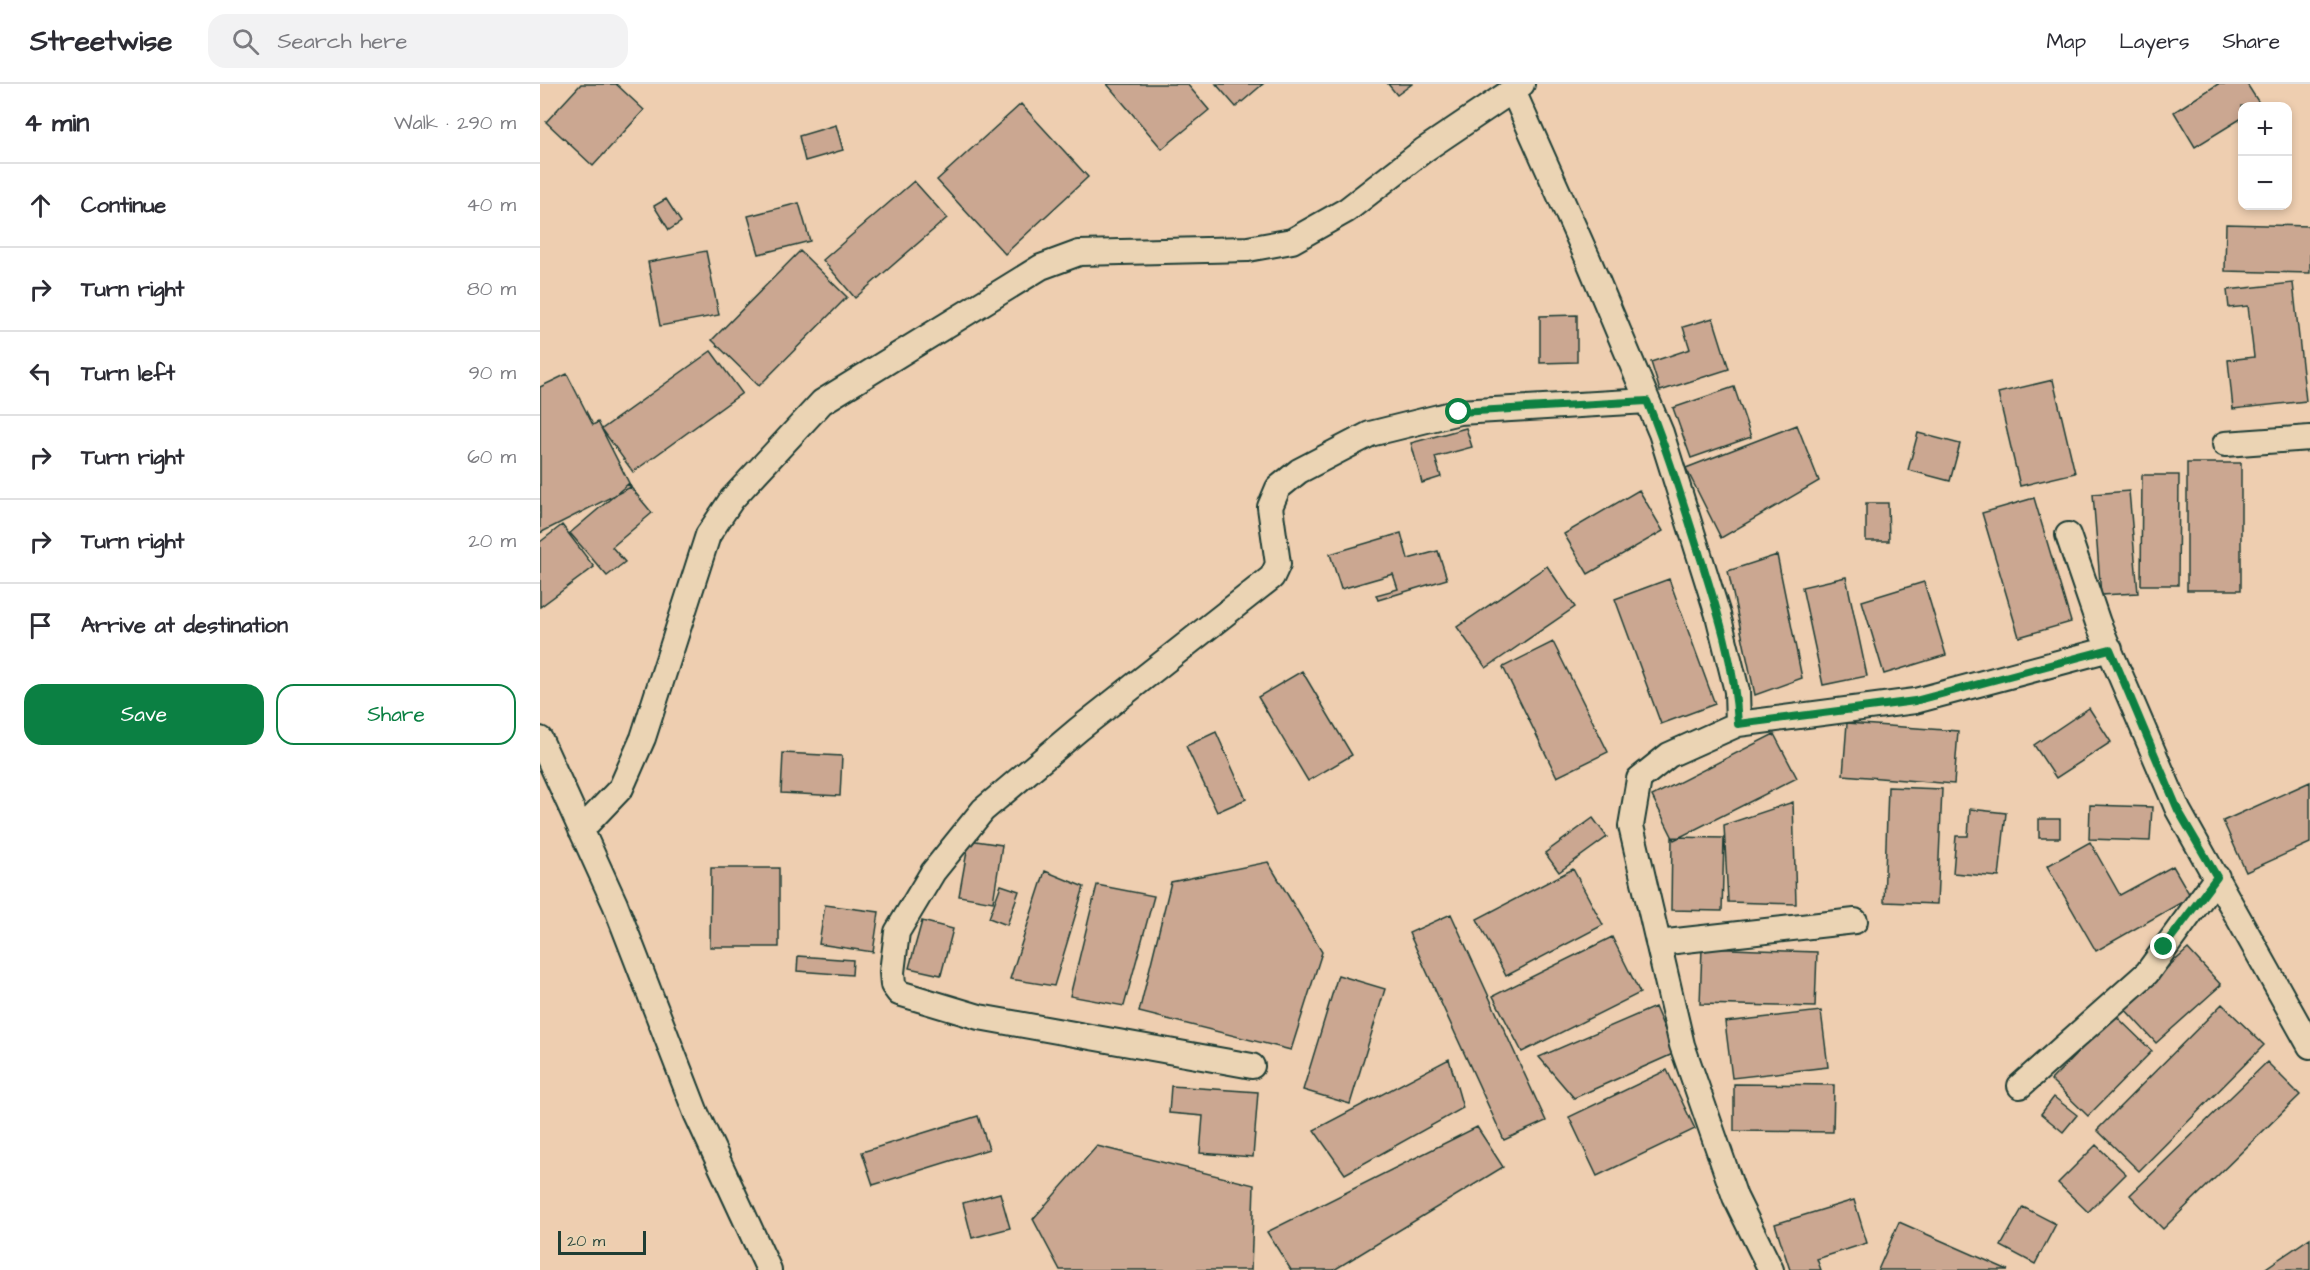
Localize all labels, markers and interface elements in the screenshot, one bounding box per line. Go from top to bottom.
search box [208,14,628,68]
text: Streetwise [30,22,172,61]
icon: search [229,25,262,58]
text: Search here [277,26,407,57]
text: Map [2046,27,2086,56]
text: Layers [2119,27,2189,56]
text: Share [2222,27,2280,56]
map controls [2238,102,2292,210]
button: + [2238,102,2292,156]
text: 4 min [24,105,89,141]
text: Walk · 290 m [394,109,516,137]
button: − [2238,156,2292,210]
icon: ahead [24,189,57,222]
text: Continue [81,190,166,221]
text: 40 m [466,191,516,219]
icon: right [24,273,57,306]
text: Turn right [81,274,184,305]
text: 80 m [467,275,516,303]
icon: left [24,357,57,390]
text: Turn left [81,358,175,389]
text: 90 m [468,359,516,387]
route start [1445,398,1471,424]
icon: right [24,441,57,474]
text: Turn right [81,442,184,473]
text: 60 m [467,443,516,471]
icon: right [24,525,57,558]
text: Turn right [81,526,184,557]
text: 20 m [468,527,516,555]
icon: arrive [24,609,57,642]
text: Arrive at destination [81,610,288,641]
button: Save [24,684,264,745]
button: Share [276,684,516,745]
route end [2150,933,2176,959]
scale bar [558,1228,646,1256]
text: 20 m [567,1230,605,1252]

